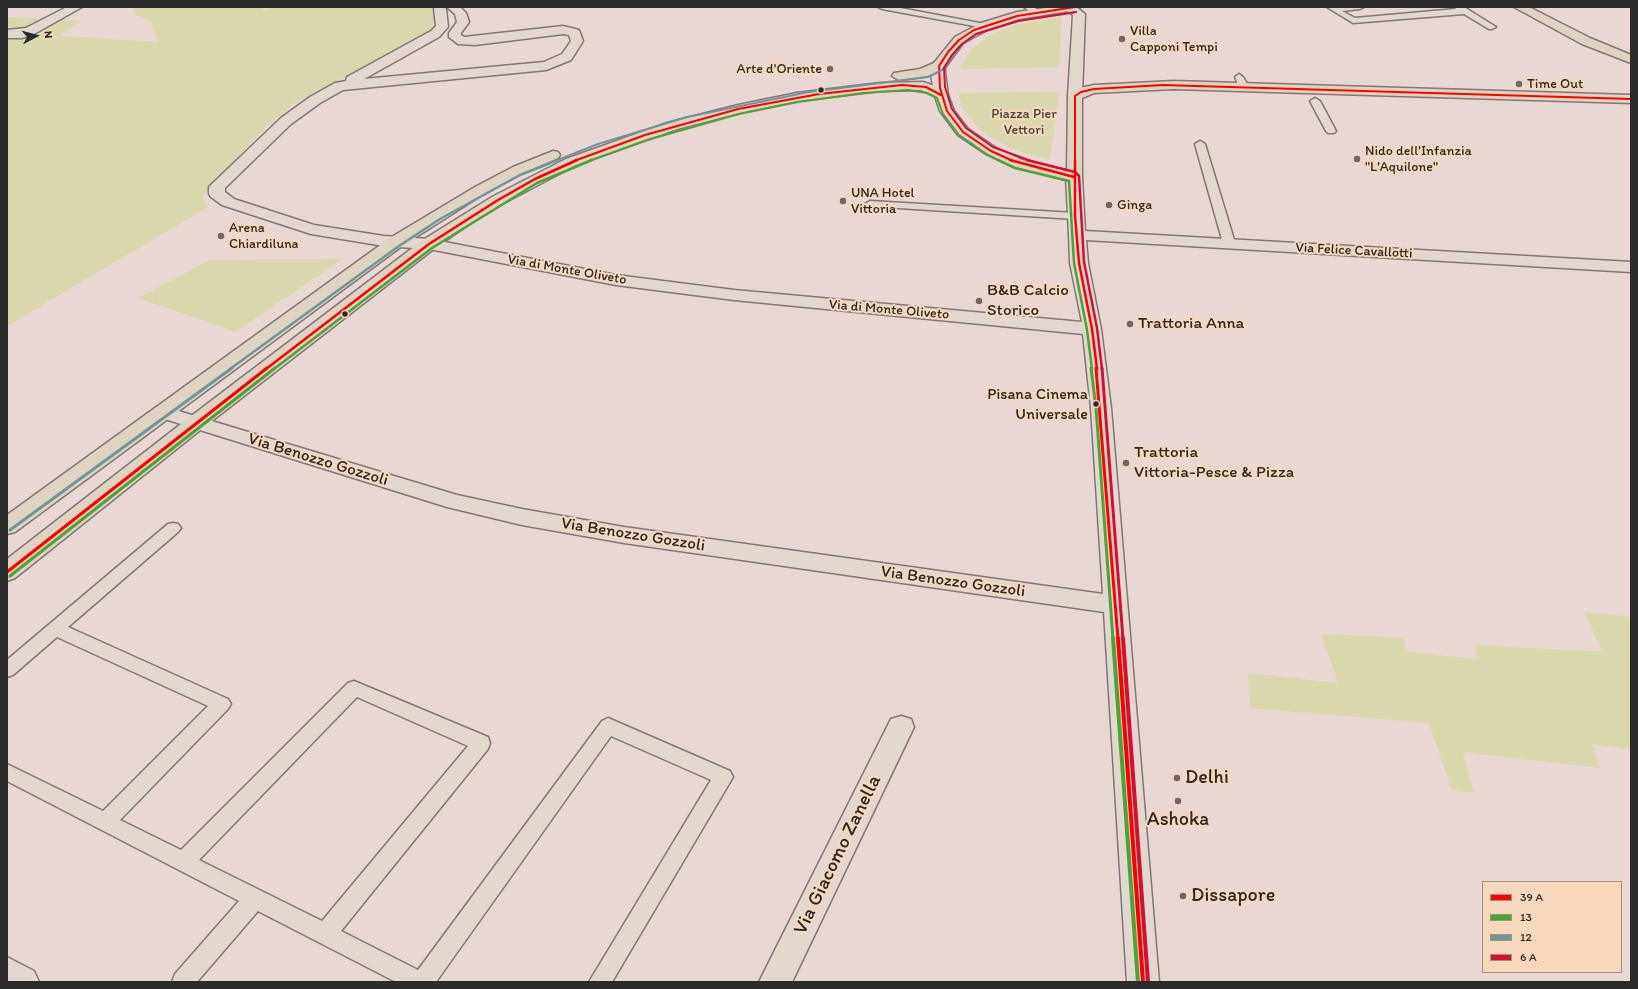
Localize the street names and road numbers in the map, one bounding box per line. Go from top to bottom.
street label: Via Felice Cavallotti [1295,240,1413,262]
street label: Via di Monte Oliveto [506,251,628,289]
street label: Via di Monte Oliveto [828,296,950,324]
street label: Via Benozzo Gozzoli [245,429,391,491]
street label: Via Benozzo Gozzoli [559,514,707,556]
street label: Via Benozzo Gozzoli [879,562,1027,602]
street label: Via Giacomo Zanella [789,771,887,939]

